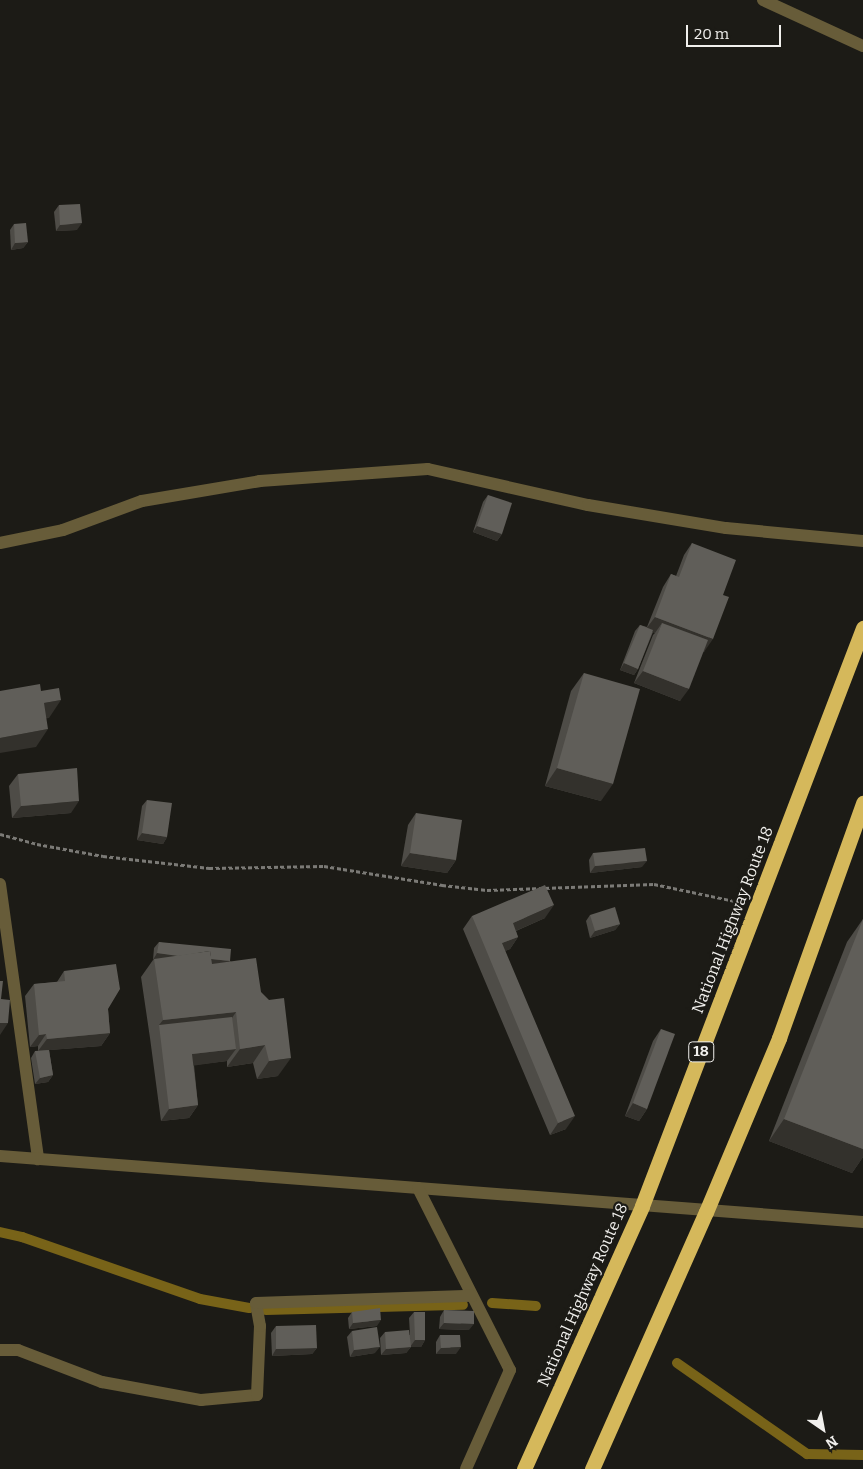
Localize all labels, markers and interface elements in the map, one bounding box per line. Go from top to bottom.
scale bar [688,15,783,47]
text: 20 m [694,25,729,43]
street label: National Highway Route 18 [688,824,778,1016]
road number: 18 [687,1040,715,1064]
street label: National Highway Route 18 [534,1200,632,1390]
north arrow [798,1404,848,1454]
text: N [822,1432,841,1452]

